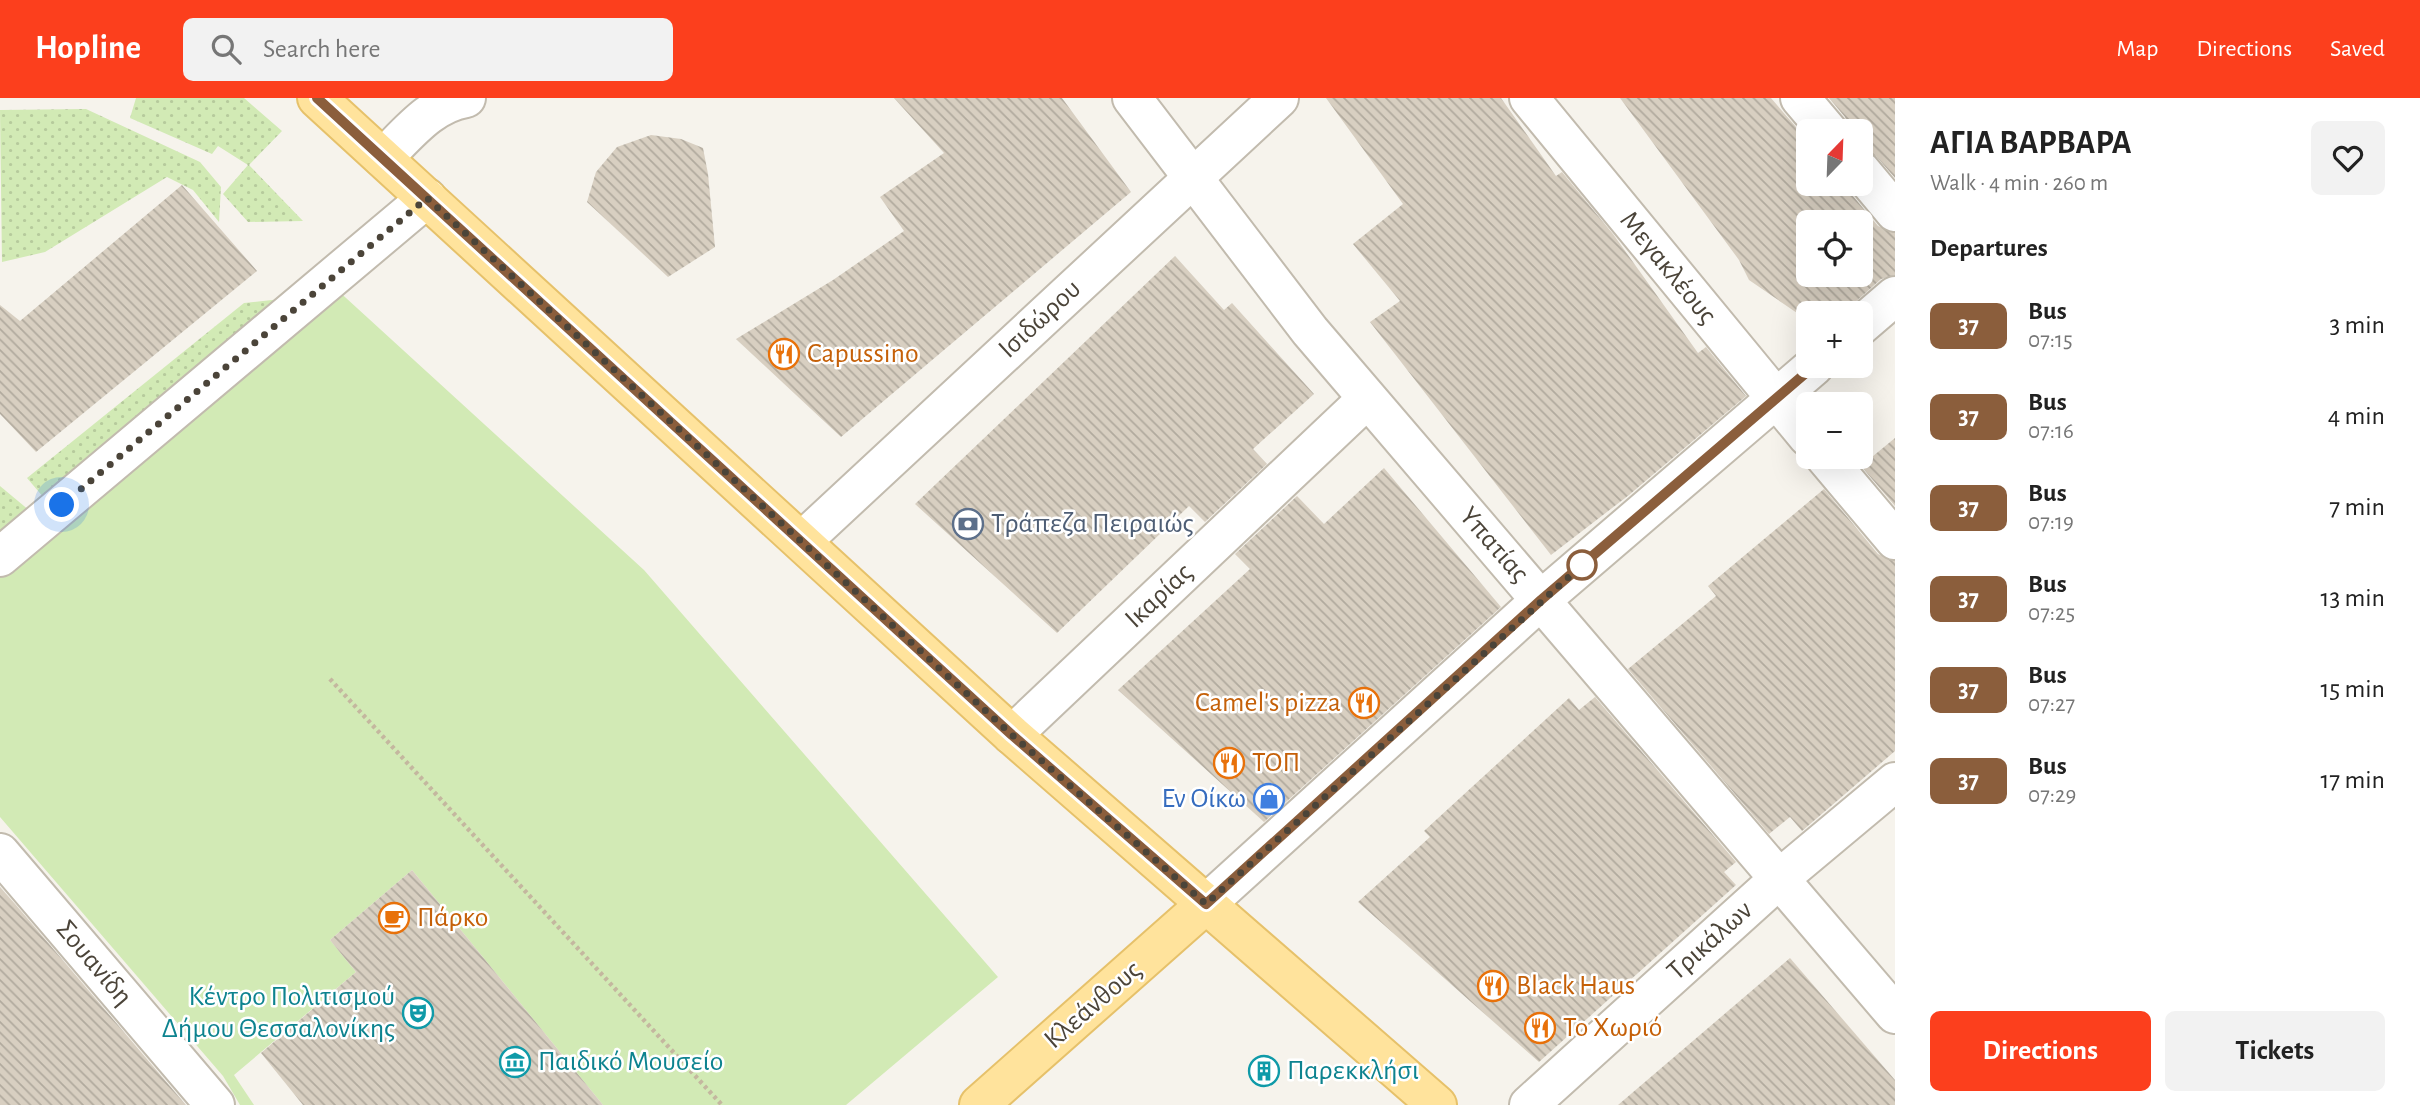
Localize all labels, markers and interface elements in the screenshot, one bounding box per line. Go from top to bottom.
search box [183,18,673,81]
icon: search [207,30,245,68]
text: Hopline [35,32,141,65]
text: Search here [263,36,381,62]
text: Map [2116,37,2158,61]
text: Directions [2196,37,2292,61]
text: Saved [2330,37,2385,61]
north arrow [1796,119,1872,196]
map controls [1796,119,1873,469]
button: heart [2311,121,2385,195]
text: ΑΓΙΑ ΒΑΡΒΑΡΑ [1930,127,2132,160]
text: Walk · 4 min · 260 m [1930,172,2108,195]
street label: Μεγακλέους [1614,206,1722,330]
button: locate [1796,210,1873,287]
text: Departures [1930,235,2048,261]
street label: Ισιδώρου [994,274,1086,364]
text: Bus [2028,298,2067,324]
button: + [1796,301,1873,378]
text: 3 min [2329,312,2385,338]
text: 37 [1958,314,1979,338]
text: 07:15 [2028,329,2073,352]
restaurant icon: Capussino [767,337,801,371]
place label: Capussino [807,340,919,368]
text: Bus [2028,389,2067,415]
button: − [1796,392,1873,469]
text: 4 min [2328,403,2385,429]
text: 37 [1958,405,1979,429]
text: 07:16 [2028,420,2074,443]
text: Bus [2028,480,2067,506]
your location [44,487,79,522]
text: 7 min [2329,494,2385,520]
text: 37 [1958,496,1979,520]
street label: Υπατίας [1454,502,1534,588]
bank icon: Τράπεζα Πειραιώς [951,507,985,541]
place label: Τράπεζα Πειραιώς [991,510,1194,538]
text: 07:19 [2028,511,2074,534]
unlabelled marker [1567,550,1597,580]
street label: Ικαρίας [1120,558,1198,634]
text: Bus [2028,571,2067,597]
text: 13 min [2321,585,2385,611]
text: 37 [1958,587,1979,611]
text: 07:25 [2028,602,2075,625]
text: Bus [2028,662,2067,688]
text: 15 min [2320,676,2385,702]
text: 37 [1958,678,1979,702]
restaurant icon: Camel's pizza [1347,686,1381,720]
place label: Camel's pizza [1195,689,1341,717]
text: 07:27 [2028,693,2075,716]
restaurant icon: ΤΟΠ [1212,746,1246,780]
place label: ΤΟΠ [1252,749,1300,777]
text: Bus [2028,753,2067,779]
text: 17 min [2320,767,2385,793]
text: 37 [1958,769,1979,793]
shop icon: Εν Οίκω [1252,782,1286,816]
text: 07:29 [2028,784,2076,807]
place label: Εν Οίκω [1161,785,1246,813]
street label: Τρικάλων [1662,896,1758,986]
cafe icon: Πάρκο [377,901,411,935]
place label: Πάρκο [417,904,488,932]
street label: Σουανίδη [51,915,137,1011]
street label: Κλεάνθους [1039,956,1147,1054]
restaurant icon: Black Haus [1476,969,1510,1003]
place label: Black Haus [1516,972,1635,1000]
place label: Κέντρο Πολιτισμού Δήμου Θεσσαλονίκης [162,983,395,1043]
theatre icon: Κέντρο Πολιτισμού Δήμου Θεσσαλονίκης [401,996,435,1030]
restaurant icon: Το Χωριό [1523,1011,1557,1045]
button: Directions [1930,1011,2151,1091]
button: Tickets [2165,1011,2385,1091]
place label: Το Χωριό [1563,1014,1662,1042]
museum icon: Παιδικό Μουσείο [498,1045,532,1079]
place label: Παιδικό Μουσείο [538,1048,723,1076]
building icon: Παρεκκλήσι [1247,1054,1281,1088]
place label: Παρεκκλήσι [1287,1057,1419,1085]

